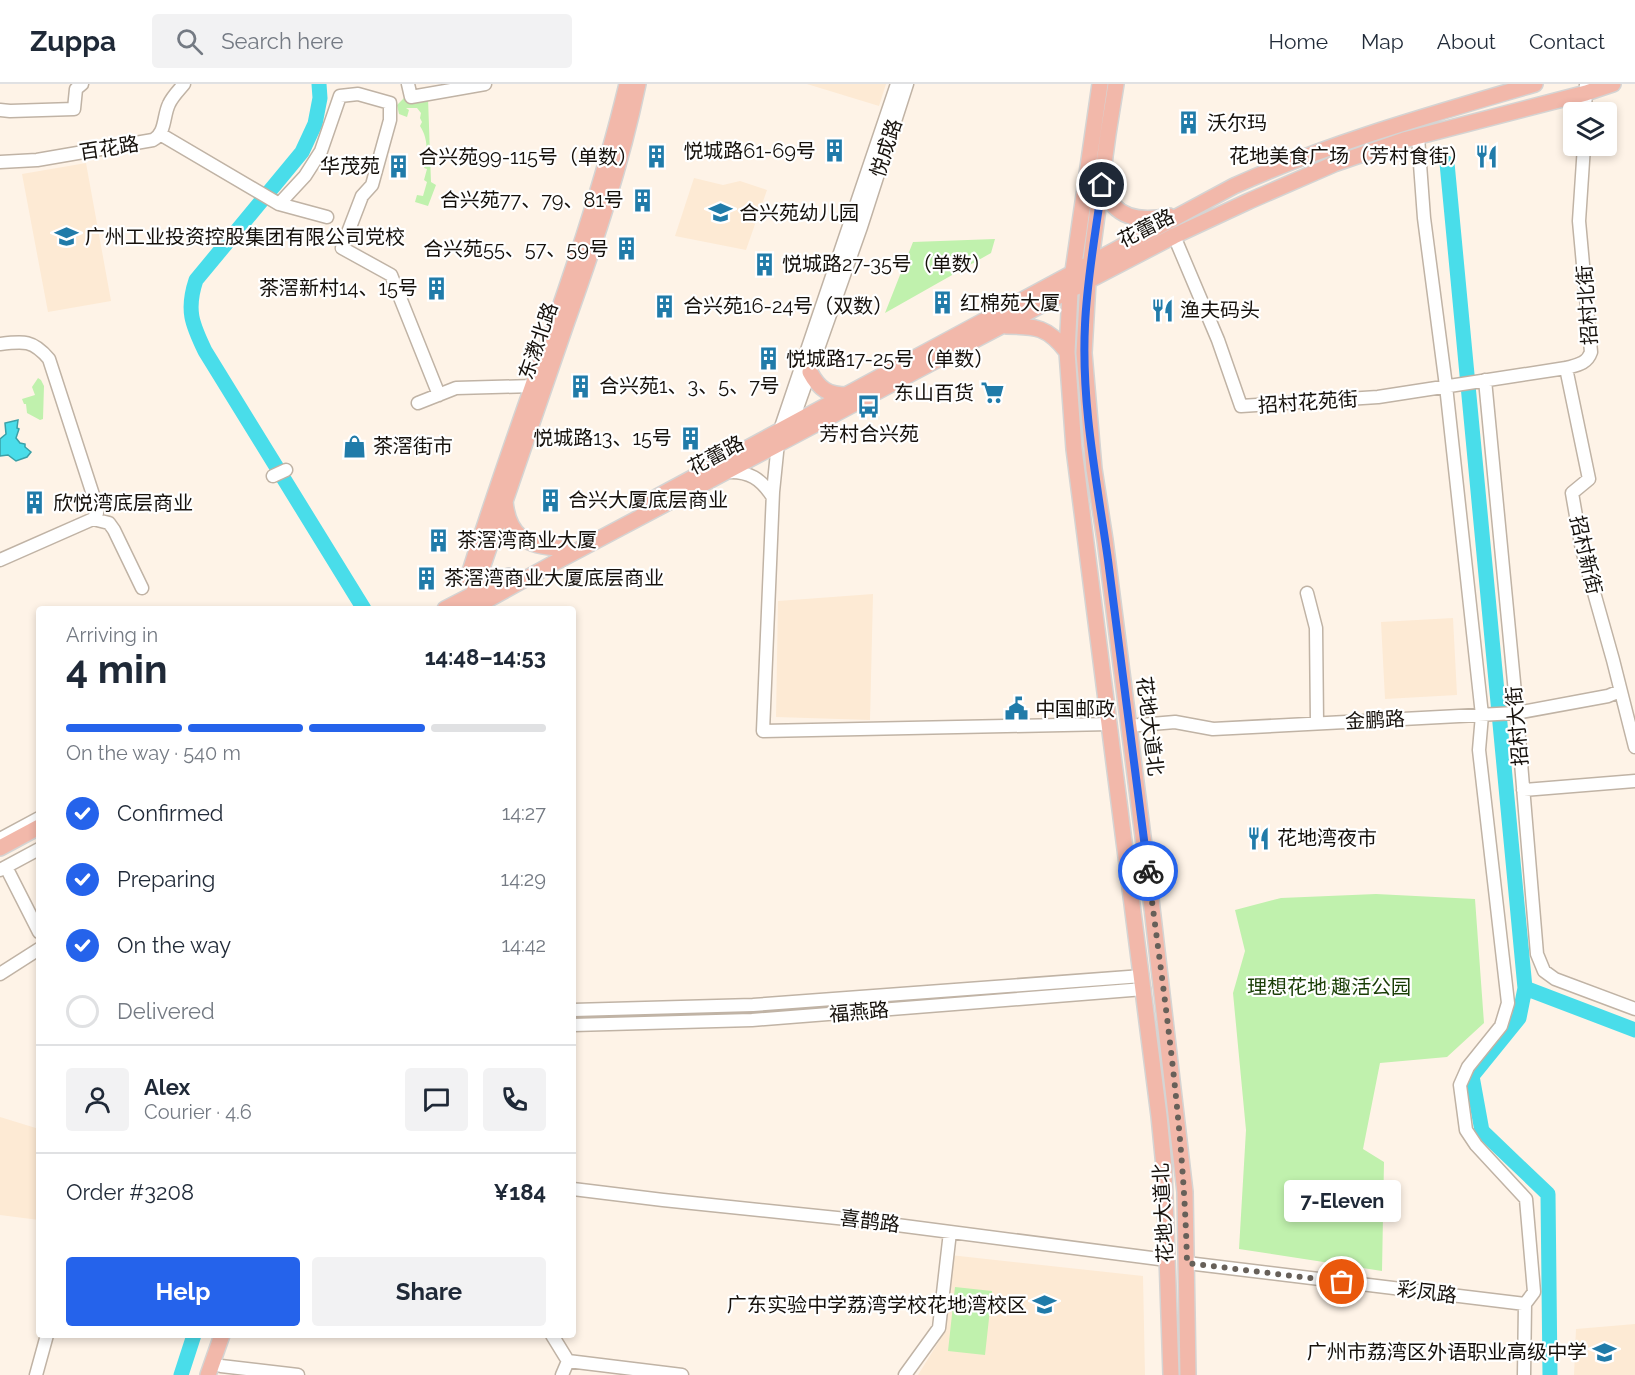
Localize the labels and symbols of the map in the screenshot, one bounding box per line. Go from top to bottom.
building icon: 沃尔玛 [1176,110,1202,136]
place label: 沃尔玛 [1207,111,1267,135]
street label: 悦成路 [865,116,907,180]
street label: 百花路 [77,131,141,165]
building icon: 悦城路61-69号 [821,138,847,164]
place label: 悦城路61-69号 [683,139,816,163]
restaurant icon: 花地美食广场（芳村食街） [1474,143,1500,169]
building icon: 合兴苑99-115号（单数） [643,144,669,170]
place label: 花地美食广场（芳村食街） [1229,144,1469,168]
place label: 合兴苑99-115号（单数） [418,145,638,169]
building icon: 华茂苑 [385,153,411,179]
place label: 华茂苑 [320,154,380,178]
pin [1076,159,1127,210]
building icon: 合兴苑77、79、81号 [629,187,655,213]
place label: 合兴苑77、79、81号 [440,188,624,212]
school or university icon: 合兴苑幼儿园 [708,200,734,226]
place label: 合兴苑幼儿园 [739,201,859,225]
street label: 花蕾路 [1114,204,1178,252]
school or university icon: 广州工业投资控股集团有限公司党校 [54,224,80,250]
place label: 广州工业投资控股集团有限公司党校 [85,225,405,249]
building icon: 合兴苑55、57、59号 [614,236,640,262]
place label: 合兴苑55、57、59号 [423,237,609,261]
building icon: 悦城路27-35号（单数） [751,251,777,277]
place label: 悦城路27-35号（单数） [782,252,992,276]
street label: 招村北街 [1572,264,1602,346]
building icon: 茶滘新村14、15号 [423,275,449,301]
place label: 茶滘新村14、15号 [259,276,418,300]
building icon: 红棉苑大厦 [929,290,955,316]
place label: 红棉苑大厦 [960,291,1060,315]
building icon: 合兴苑16-24号（双数） [652,293,678,319]
place label: 合兴苑16-24号（双数） [683,294,893,318]
restaurant icon: 渔夫码头 [1149,297,1175,323]
place label: 渔夫码头 [1180,298,1260,322]
street label: 东漖北路 [514,299,562,383]
building icon: 悦城路17-25号（单数） [755,346,781,372]
place label: 悦城路17-25号（单数） [786,347,994,371]
building icon: 合兴苑1、3、5、7号 [568,373,594,399]
place label: 合兴苑1、3、5、7号 [599,374,780,398]
supermarket icon: 东山百货 [979,380,1005,406]
place label: 东山百货 [894,381,974,405]
street label: 招村花苑街 [1257,387,1359,417]
bus stop icon: 芳村合兴苑 [856,394,882,420]
place label: 芳村合兴苑 [819,422,919,446]
building icon: 悦城路13、15号 [677,425,703,451]
place label: 悦城路13、15号 [533,426,672,450]
street label: 花蕾路 [684,430,748,480]
shop icon: 茶滘街市 [342,433,368,459]
place label: 茶滘街市 [373,434,453,458]
building icon: 合兴大厦底层商业 [537,487,563,513]
place label: 合兴大厦底层商业 [568,488,728,512]
building icon: 欣悦湾底层商业 [22,490,48,516]
place label: 欣悦湾底层商业 [53,491,193,515]
street label: 招村新街 [1565,513,1607,597]
building icon: 茶滘湾商业大厦 [426,527,452,553]
place label: 茶滘湾商业大厦 [457,528,597,552]
building icon: 茶滘湾商业大厦底层商业 [413,565,439,591]
place label: 茶滘湾商业大厦底层商业 [444,566,664,590]
street label: 花地大道北 [1132,675,1168,777]
street label: 招村大街 [1502,685,1532,767]
public building icon: 中国邮政 [1004,696,1030,722]
place label: 中国邮政 [1035,697,1115,721]
street label: 金鹏路 [1344,706,1406,734]
restaurant icon: 花地湾夜市 [1246,825,1272,851]
place label: 花地湾夜市 [1277,826,1377,850]
courier [1118,841,1178,901]
park label: 理想花地·趣活公园 [1247,975,1411,999]
street label: 福燕路 [828,997,890,1027]
street label: 花地大道北 [1148,1162,1178,1264]
callout: 7-Eleven [1284,1180,1400,1222]
street label: 喜鹊路 [839,1205,901,1237]
pin [1316,1256,1367,1307]
street label: 彩凤路 [1396,1276,1458,1308]
school or university icon: 广东实验中学荔湾学校花地湾校区 [1032,1292,1058,1318]
place label: 广东实验中学荔湾学校花地湾校区 [727,1293,1027,1317]
school or university icon: 广州市荔湾区外语职业高级中学 [1592,1339,1618,1365]
place label: 广州市荔湾区外语职业高级中学 [1307,1340,1587,1364]

